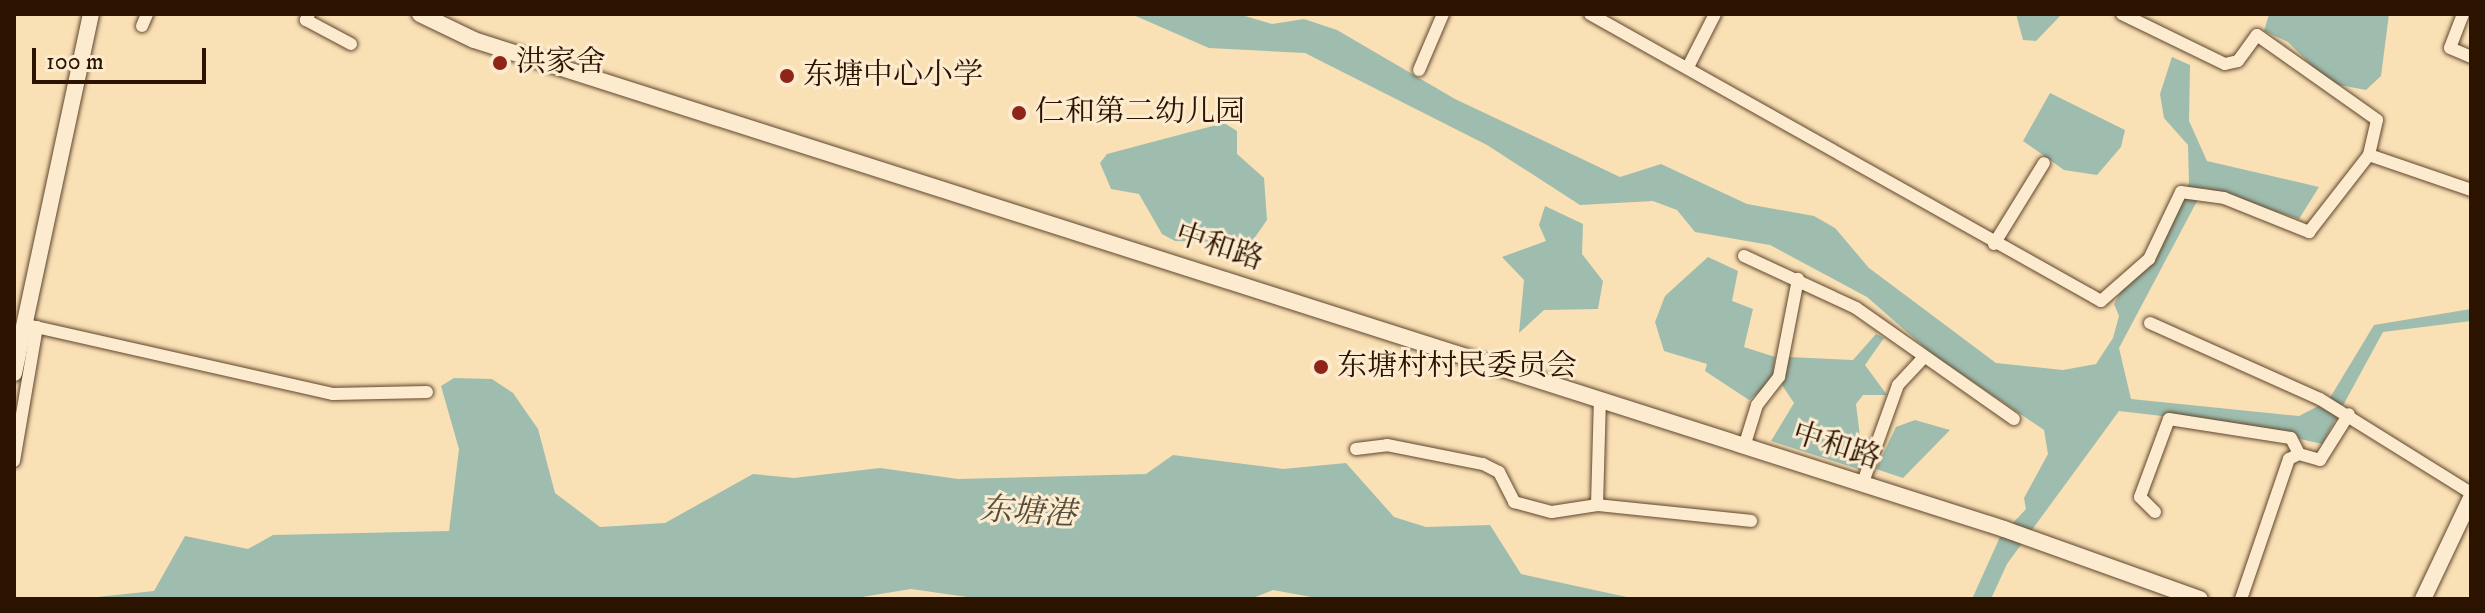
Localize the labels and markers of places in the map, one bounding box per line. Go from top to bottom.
place label: 洪家舍 [516,45,606,81]
marker: 洪家舍 [491,54,509,72]
place label: 东塘中心小学 [803,58,983,94]
marker: 东塘中心小学 [778,67,796,85]
place label: 仁和第二幼儿园 [1035,95,1245,131]
marker: 仁和第二幼儿园 [1010,104,1028,122]
place label: 东塘村村民委员会 [1337,349,1577,385]
marker: 东塘村村民委员会 [1312,358,1330,376]

